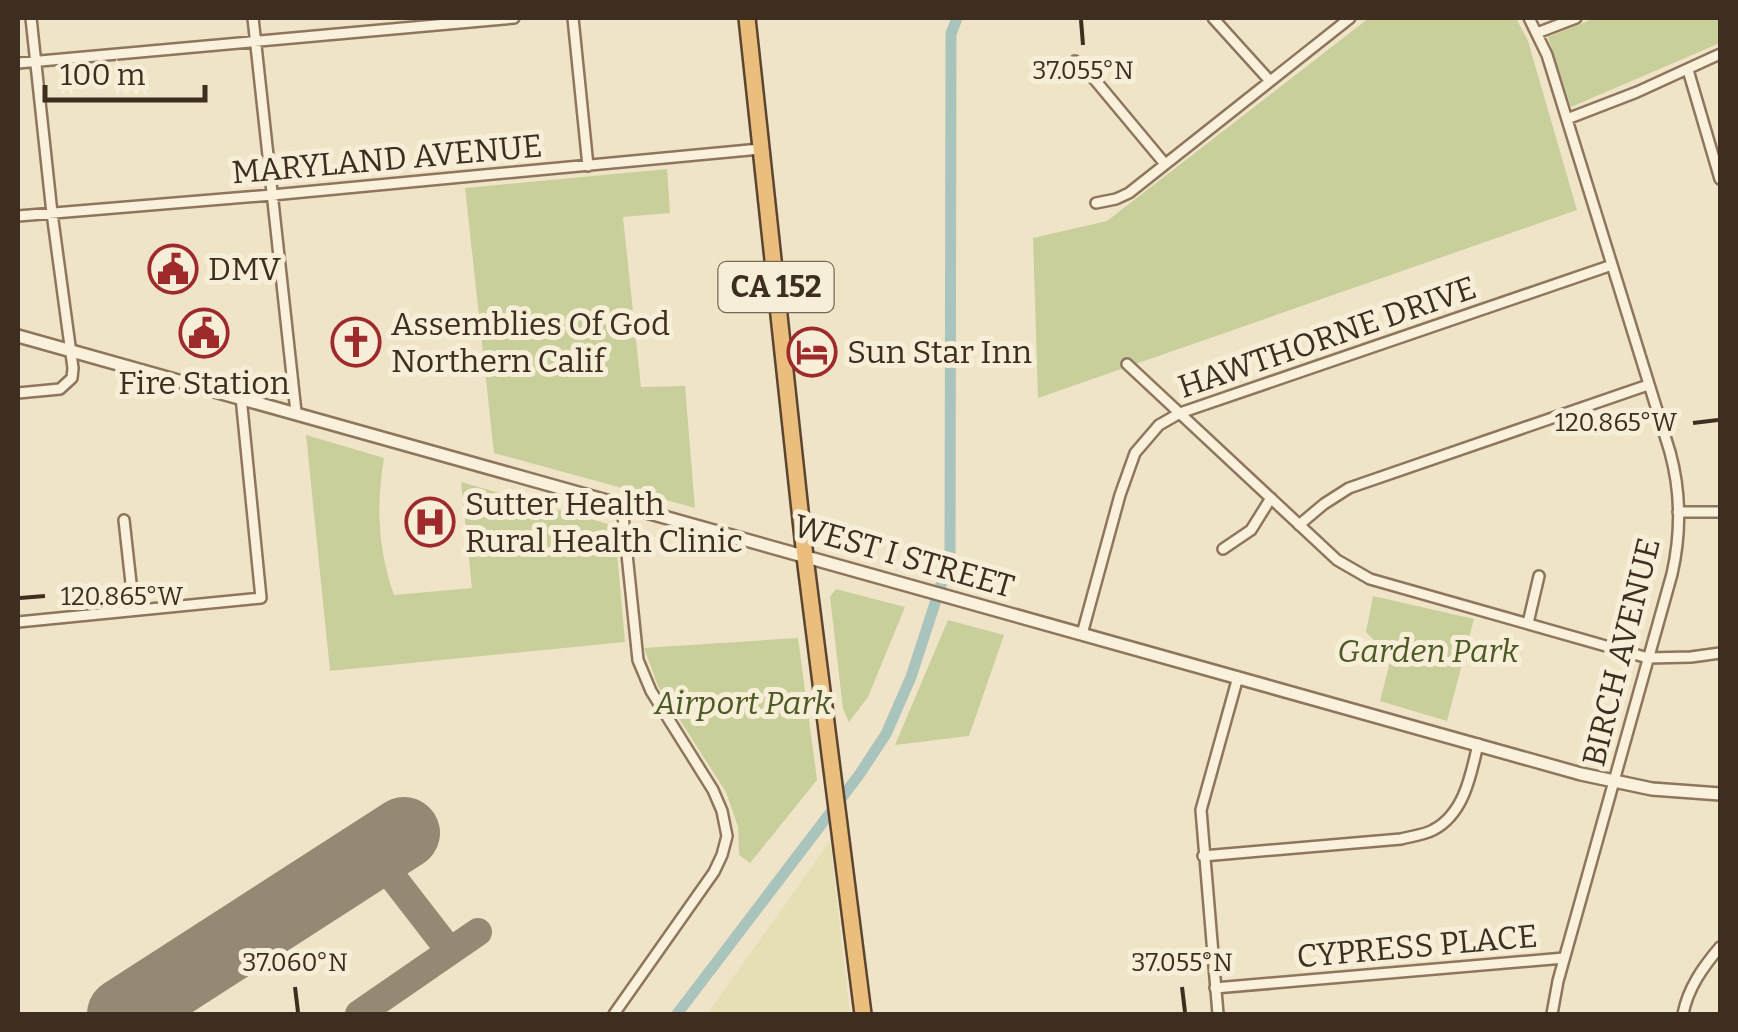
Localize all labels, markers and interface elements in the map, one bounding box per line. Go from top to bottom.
scale bar [45,40,205,102]
text: 37.055°N [1032,56,1134,86]
text: 100 m [60,57,146,93]
street label: MARYLAND AVENUE [230,126,544,192]
public building icon: DMV [147,243,199,295]
place label: DMV [208,250,282,288]
road number: CA 152 [718,262,834,312]
street label: HAWTHORNE DRIVE [1173,268,1481,406]
place label: Assemblies Of God Northern Calif [391,305,670,380]
public building icon: Fire Station [178,307,230,359]
church icon: Assemblies Of God Northern Calif [330,316,382,368]
hotel icon: Sun Star Inn [786,326,838,378]
place label: Sun Star Inn [847,333,1032,371]
place label: Fire Station [118,364,290,402]
text: 120.865°W [1555,408,1678,438]
place label: Sutter Health Rural Health Clinic [465,485,743,560]
hospital icon: Sutter Health Rural Health Clinic [404,496,456,548]
street label: WEST I STREET [790,506,1018,606]
street label: BIRCH AVENUE [1574,534,1668,770]
text: 120.865°W [61,582,184,612]
park label: Garden Park [1337,632,1519,670]
park label: Airport Park [652,684,832,722]
street label: CYPRESS PLACE [1295,917,1539,975]
text: 37.060°N [242,948,348,978]
text: 37.055°N [1131,948,1233,978]

